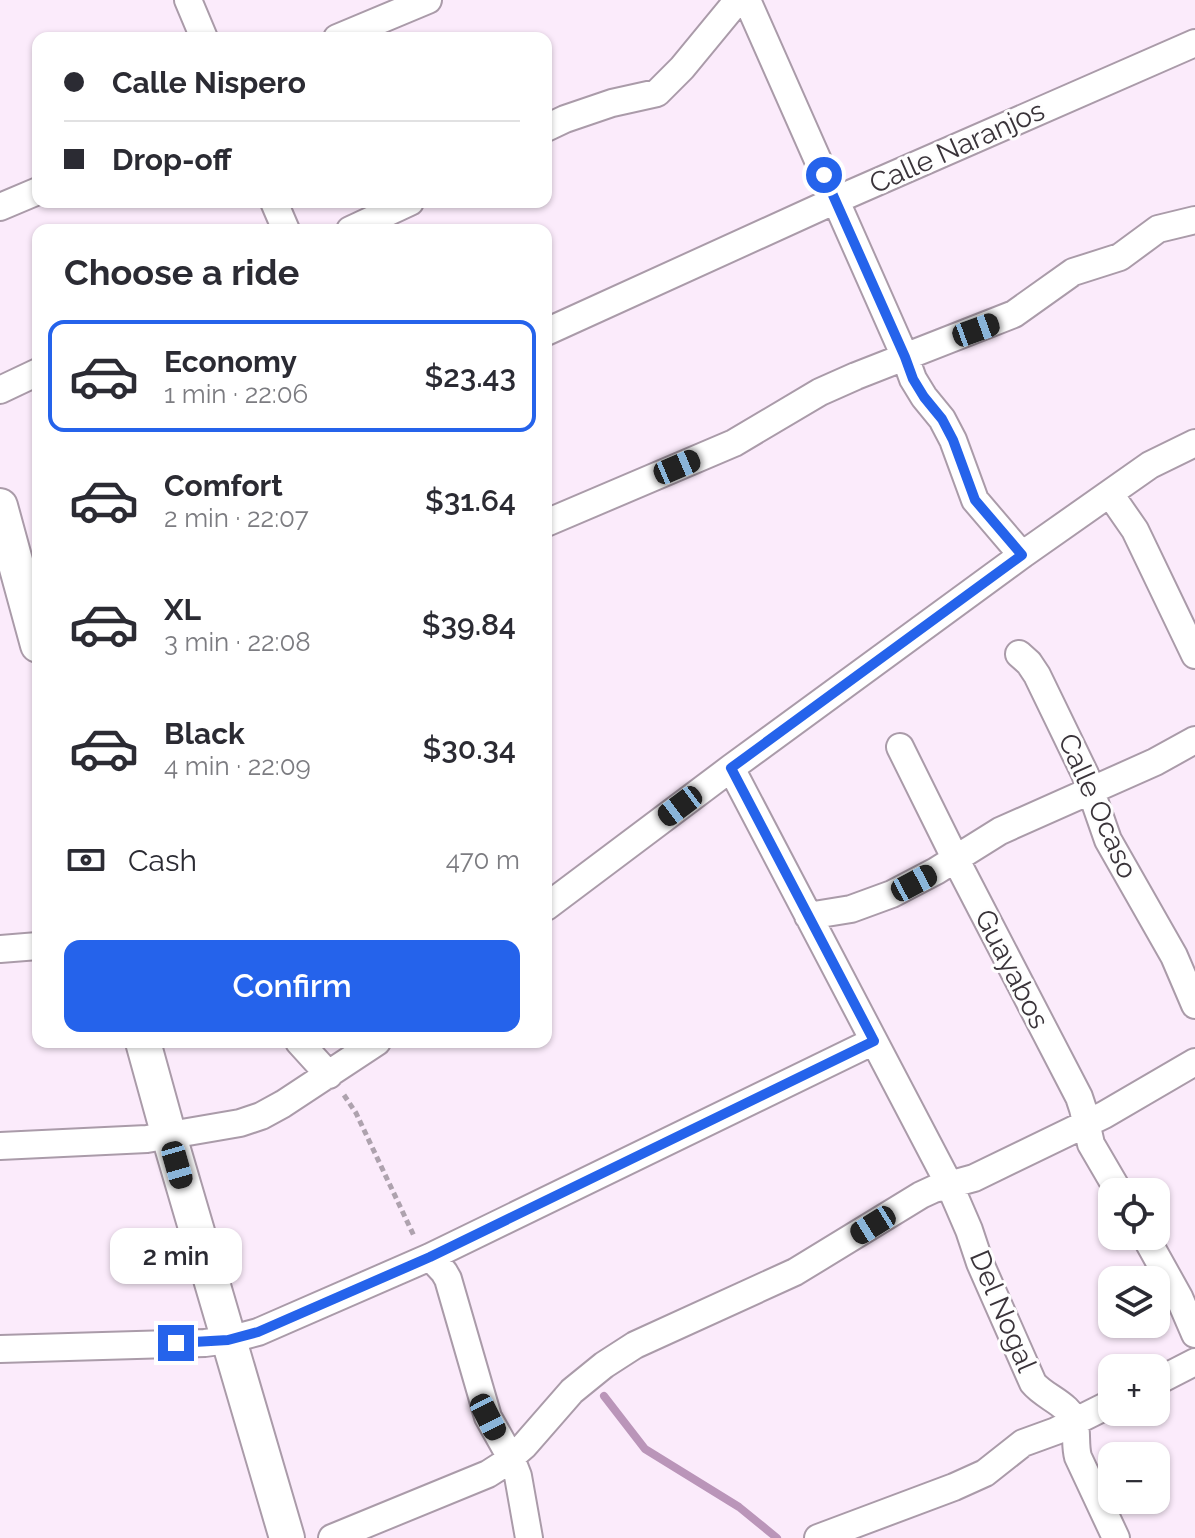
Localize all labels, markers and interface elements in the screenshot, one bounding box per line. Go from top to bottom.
text: Calle Nispero [112,65,306,100]
street label: Calle Naranjos [864,94,1050,200]
text: Drop-off [112,142,232,177]
route start [806,157,842,193]
text: Choose a ride [64,251,299,293]
car [949,311,1003,349]
icon: car [68,340,140,412]
text: Economy [164,344,297,379]
text: $23.43 [424,359,516,394]
text: 1 min · 22:06 [164,379,308,409]
car [650,447,704,487]
icon: car [68,464,140,536]
text: Comfort [164,468,283,503]
text: $31.64 [425,483,516,518]
text: 2 min · 22:07 [164,503,309,533]
icon: car [68,588,140,660]
text: XL [164,592,201,627]
text: $39.84 [422,607,516,642]
text: 3 min · 22:08 [164,627,311,657]
icon: car [68,712,140,784]
text: Black [164,716,245,751]
street label: Calle Ocaso [1051,728,1145,884]
text: $30.34 [423,731,516,766]
text: 4 min · 22:09 [164,751,311,781]
car [654,782,706,830]
icon: cash [64,838,108,882]
text: Cash [128,843,197,878]
text: 470 m [446,845,520,875]
car [887,861,941,905]
street label: Guayabos [968,904,1056,1034]
button: Confirm [64,940,520,1032]
car [159,1139,195,1191]
map controls [1098,1178,1170,1514]
button: locate [1098,1178,1170,1250]
car [846,1202,900,1248]
callout: 2 min [110,1227,242,1283]
text: 2 min [143,1241,209,1271]
street label: Del Nogal [963,1245,1043,1377]
button: layers [1098,1266,1170,1338]
route end [158,1325,194,1361]
button: + [1098,1354,1170,1426]
car [466,1390,510,1444]
button: − [1098,1442,1170,1514]

